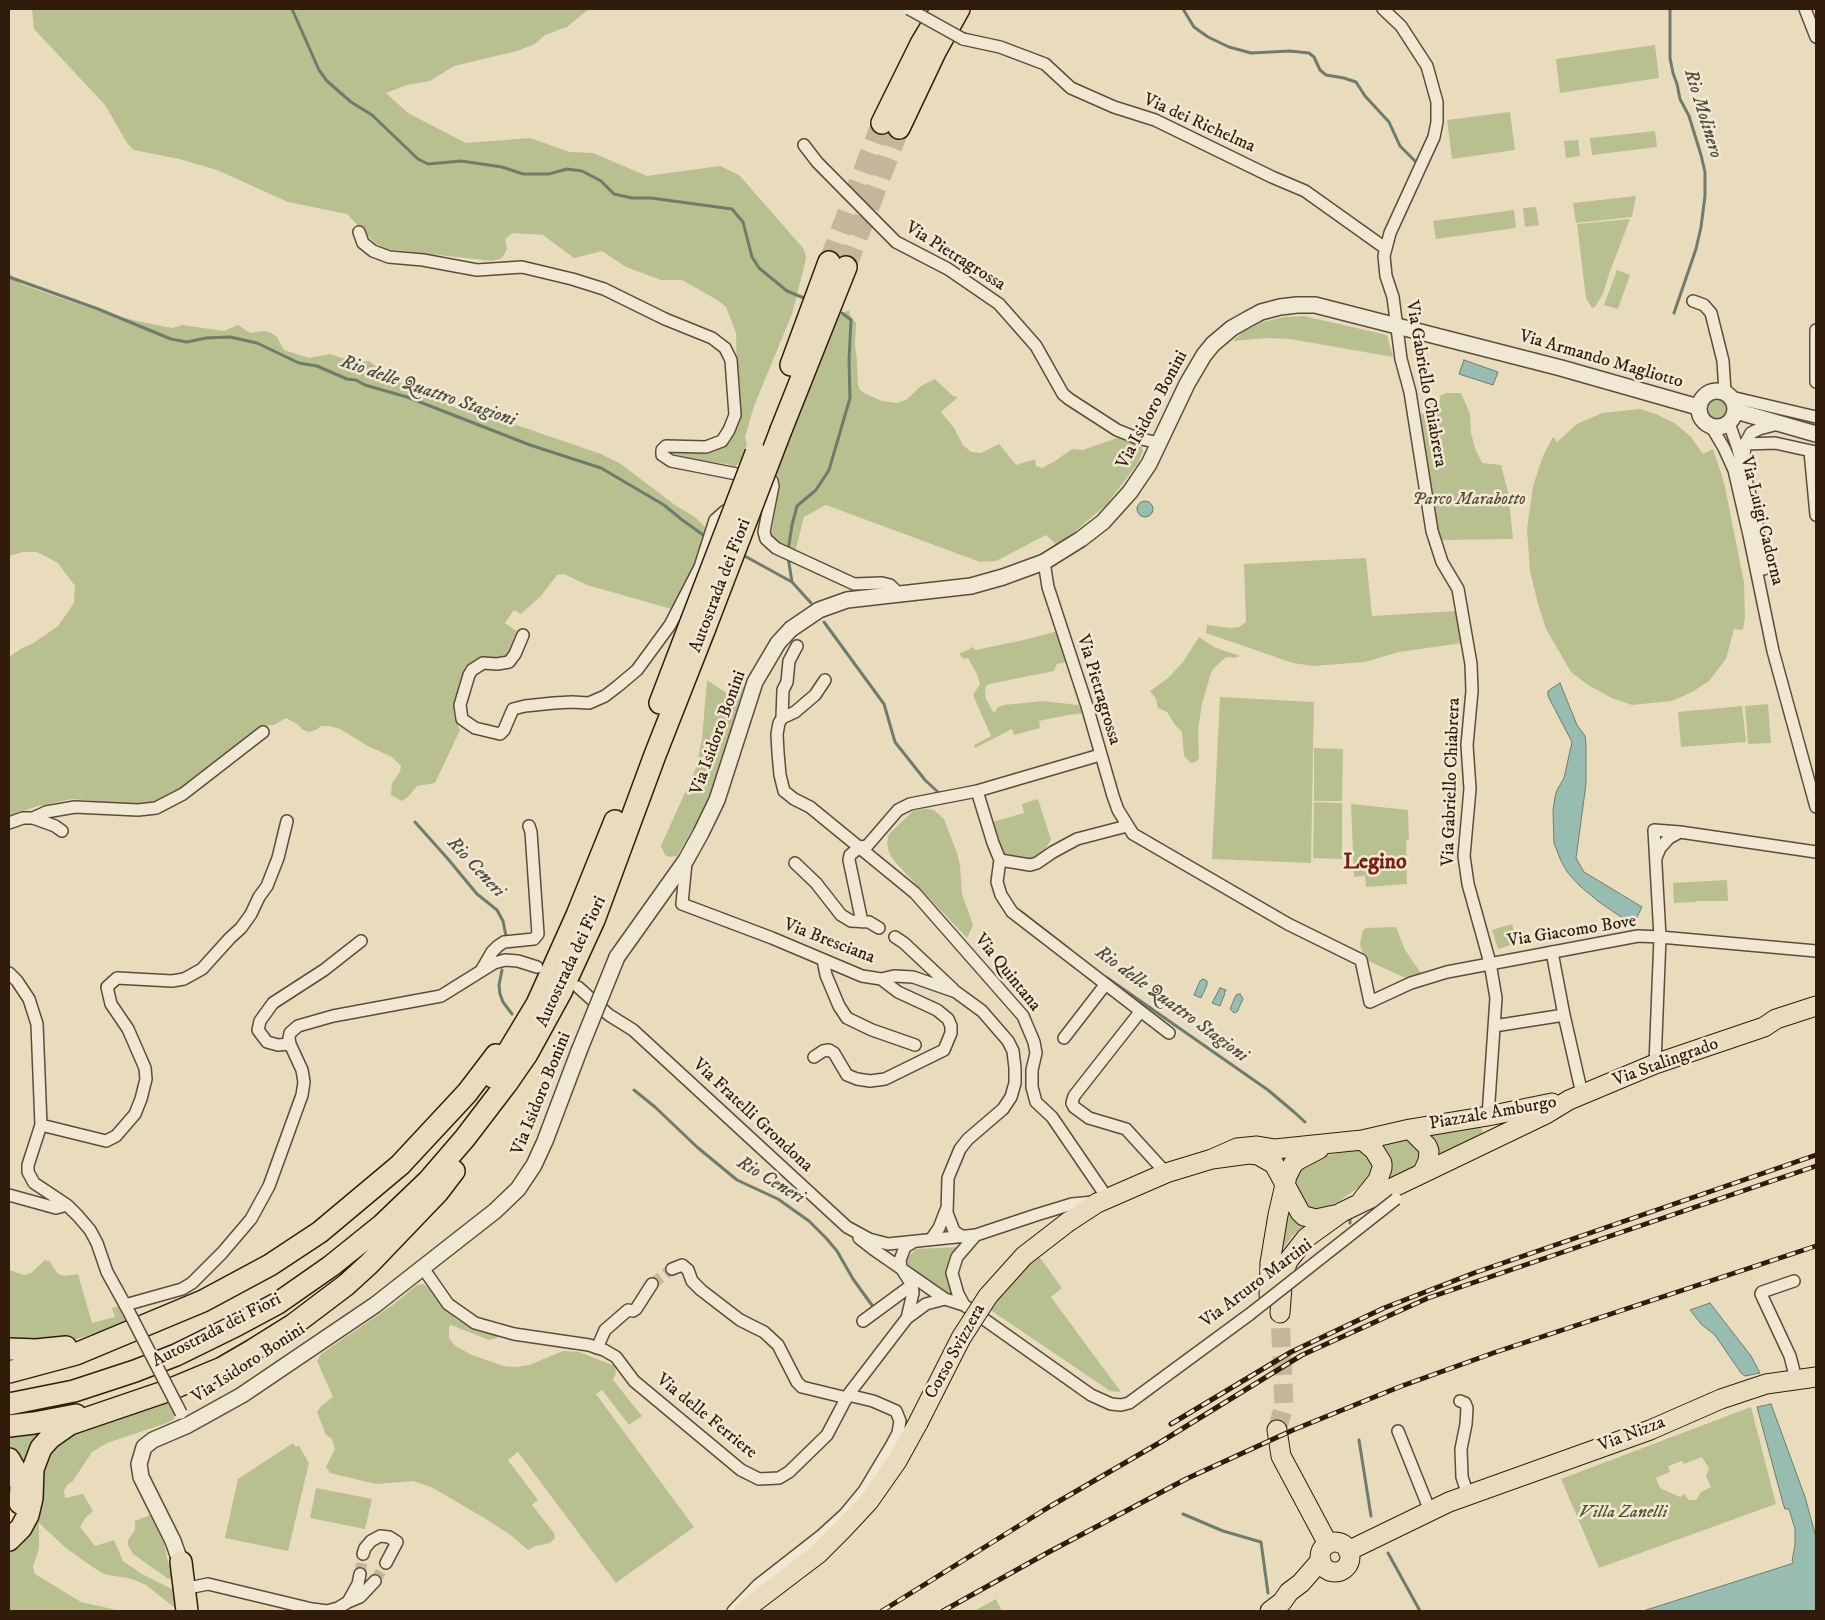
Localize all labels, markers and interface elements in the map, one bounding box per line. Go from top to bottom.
water label: Rio Molinero [1678,67,1726,161]
street label: Via dei Richelma [1140,90,1258,158]
street label: Via Pietragrossa [901,218,1009,296]
street label: Via Gabriello Chiabrera [1400,299,1450,469]
street label: Via Armando Magliotto [1516,326,1686,394]
street label: Via Isidoro Bonini [1113,347,1193,473]
water label: Rio delle Quattro Stagioni [338,351,518,433]
street label: Via Luigi Cadorna [1735,454,1787,588]
park label: Parco Marabotto [1412,489,1526,511]
street label: Autostrada dei Fiori [685,516,757,656]
street label: Via Pietragrossa [1071,632,1125,748]
street label: Via Isidoro Bonini [687,668,751,798]
street label: Via Gabriello Chiabrera [1438,697,1466,867]
water label: Rio Ceneri [441,833,509,903]
district label: Legino [1343,850,1407,876]
street label: Autostrada dei Fiori [532,893,612,1031]
street label: Via Giacomo Bove [1506,911,1638,953]
street label: Via Bresciana [780,915,878,969]
street label: Via Quintana [969,930,1045,1016]
water label: Rio delle Quattro Stagioni [1090,942,1252,1068]
street label: Via Isidoro Bonini [508,1029,576,1159]
street label: Via Stalingrado [1610,1034,1722,1092]
street label: Via Fratelli Grondona [687,1055,817,1177]
street label: Piazzale Amburgo [1428,1092,1558,1136]
water label: Rio Ceneri [732,1152,808,1210]
street label: Via Arturo Martini [1197,1235,1317,1333]
street label: Autostrada dei Fiori [149,1289,285,1373]
street label: Corso Svizzera [921,1301,991,1403]
street label: Via Isidoro Bonini [188,1319,310,1409]
street label: Via delle Ferriere [651,1370,761,1464]
street label: Via Nizza [1596,1412,1668,1458]
park label: Villa Zanelli [1579,1502,1667,1524]

